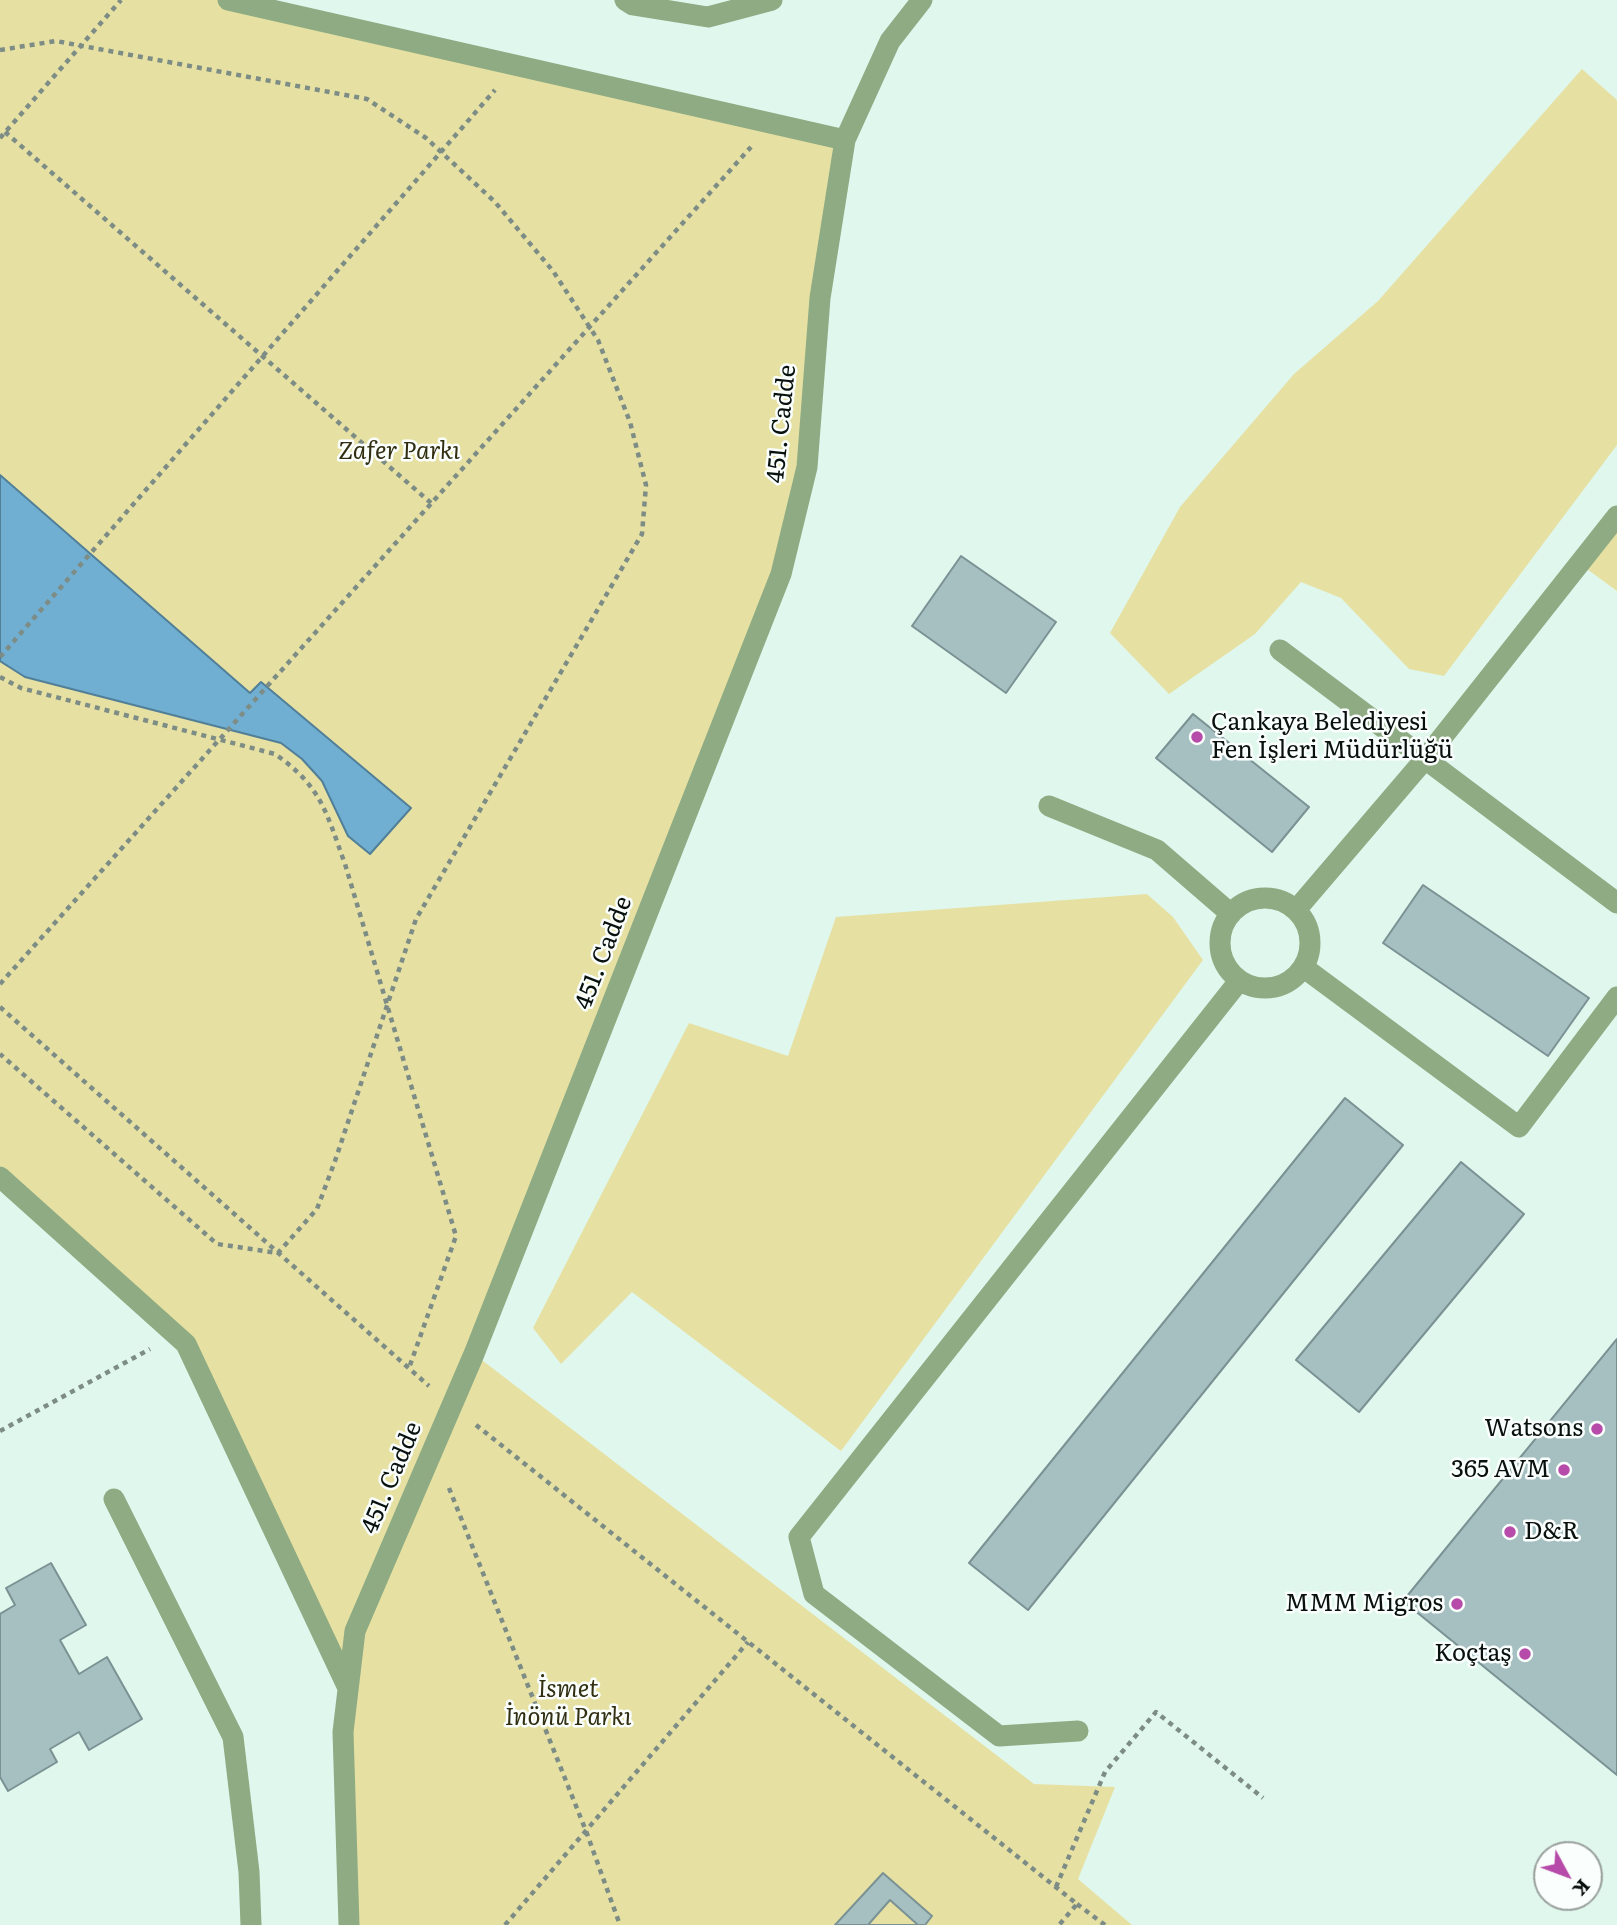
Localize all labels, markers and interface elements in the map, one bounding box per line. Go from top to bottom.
street label: 451. Cadde [761,363,803,485]
park label: Zafer Parkı [338,438,460,466]
place label: Çankaya Belediyesi Fen İşleri Müdürlüğü [1211,709,1453,765]
marker: Çankaya Belediyesi Fen İşleri Müdürlüğü [1189,729,1205,745]
street label: 451. Cadde [569,892,639,1014]
place label: Watsons [1485,1415,1583,1443]
street label: 451. Cadde [356,1418,428,1538]
marker: Watsons [1589,1421,1605,1437]
place label: 365 AVM [1451,1456,1550,1484]
marker: 365 AVM [1556,1462,1572,1478]
place label: D&R [1524,1518,1579,1546]
marker: D&R [1502,1524,1518,1540]
place label: MMM Migros [1285,1590,1443,1618]
marker: MMM Migros [1449,1596,1465,1612]
place label: Koçtaş [1434,1640,1511,1668]
marker: Koçtaş [1517,1646,1533,1662]
park label: İsmet İnönü Parkı [505,1676,631,1732]
north arrow [1533,1841,1603,1911]
text: K [1567,1874,1598,1903]

